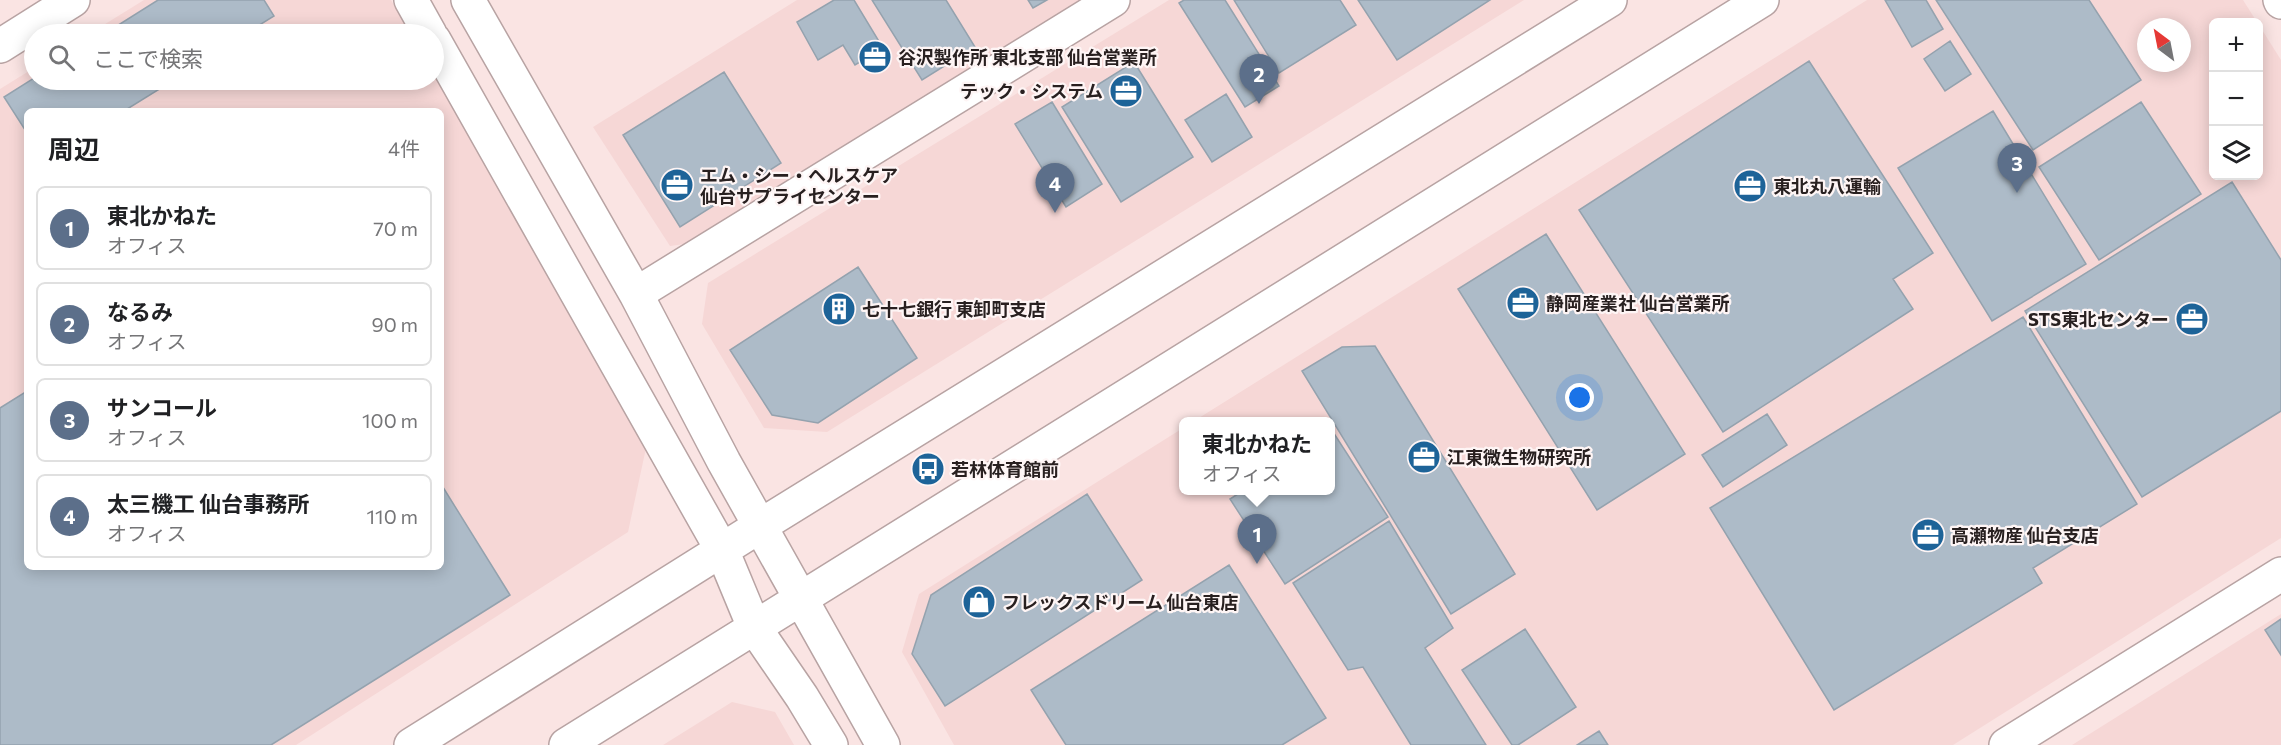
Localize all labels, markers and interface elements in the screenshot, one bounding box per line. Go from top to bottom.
north arrow [2137,18,2191,72]
map controls [2209,18,2263,180]
button: + [2209,18,2263,72]
search box [24,24,444,90]
office icon: 谷沢製作所 東北支部 仙台営業所 [857,39,893,75]
icon: search [45,41,78,74]
text: ここで検索 [93,45,203,72]
place label: 谷沢製作所 東北支部 仙台営業所 [898,46,1157,68]
pin: 2 [1240,54,1278,104]
button: − [2209,72,2263,126]
office icon: テック・システム [1108,73,1144,109]
place label: テック・システム [960,80,1103,102]
button: layers [2209,126,2263,180]
text: 周辺 [48,133,100,164]
text: 4件 [388,136,420,160]
pin: 3 [1998,144,2036,193]
place label: エム・シー・ヘルスケア 仙台サプライセンター [700,164,898,207]
pin: 4 [1036,164,1074,213]
office icon: エム・シー・ヘルスケア 仙台サプライセンター [659,167,695,203]
office icon: 東北丸八運輸 [1732,168,1768,204]
place label: 東北丸八運輸 [1773,175,1881,197]
text: 東北かねた [107,202,217,229]
text: 1 [65,216,74,240]
text: 70 m [373,216,418,240]
text: オフィス [107,233,187,257]
office icon: 静岡産業社 仙台営業所 [1505,285,1541,321]
building icon: 七十七銀行 東卸町支店 [821,291,857,327]
place label: 静岡産業社 仙台営業所 [1546,292,1729,314]
text: なるみ [107,298,173,325]
place label: 七十七銀行 東卸町支店 [862,298,1045,320]
office icon: STS東北センター [2174,301,2210,337]
place label: STS東北センター [2028,308,2169,330]
text: 2 [64,312,75,336]
text: 90 m [372,312,418,336]
text: オフィス [107,329,187,353]
your location [1565,383,1594,412]
text: サンコール [107,394,217,421]
text: 3 [64,408,75,432]
text: 100 m [362,408,418,432]
popup [1179,417,1335,495]
text: オフィス [107,425,187,449]
text: 東北かねた [1202,430,1312,457]
office icon: 江東微生物研究所 [1406,439,1442,475]
place label: 江東微生物研究所 [1447,446,1591,468]
bus stop icon: 若林体育館前 [910,451,946,487]
place label: 若林体育館前 [951,458,1059,480]
text: オフィス [1202,461,1282,485]
text: 太三機工 仙台事務所 [107,490,309,517]
text: 4 [63,504,76,528]
text: 110 m [367,504,418,528]
pin: 1 [1238,514,1276,564]
office icon: 高瀬物産 仙台支店 [1910,517,1946,553]
text: オフィス [107,521,187,545]
place label: 高瀬物産 仙台支店 [1951,524,2098,546]
shop icon: フレックスドリーム 仙台東店 [961,584,997,620]
place label: フレックスドリーム 仙台東店 [1002,591,1238,613]

